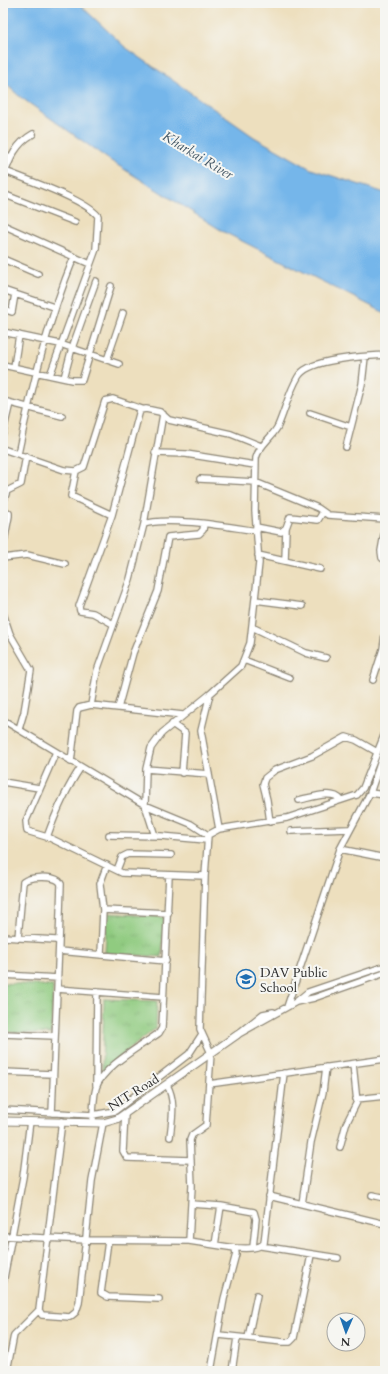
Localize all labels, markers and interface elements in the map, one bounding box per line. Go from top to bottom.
water label: Kharkai River [159,127,237,184]
place label: DAV Public School [260,964,328,997]
school or university icon: DAV Public School [235,968,257,990]
street label: NIT Road [105,1070,163,1116]
north arrow [326,1312,366,1352]
text: N [340,1334,351,1349]

